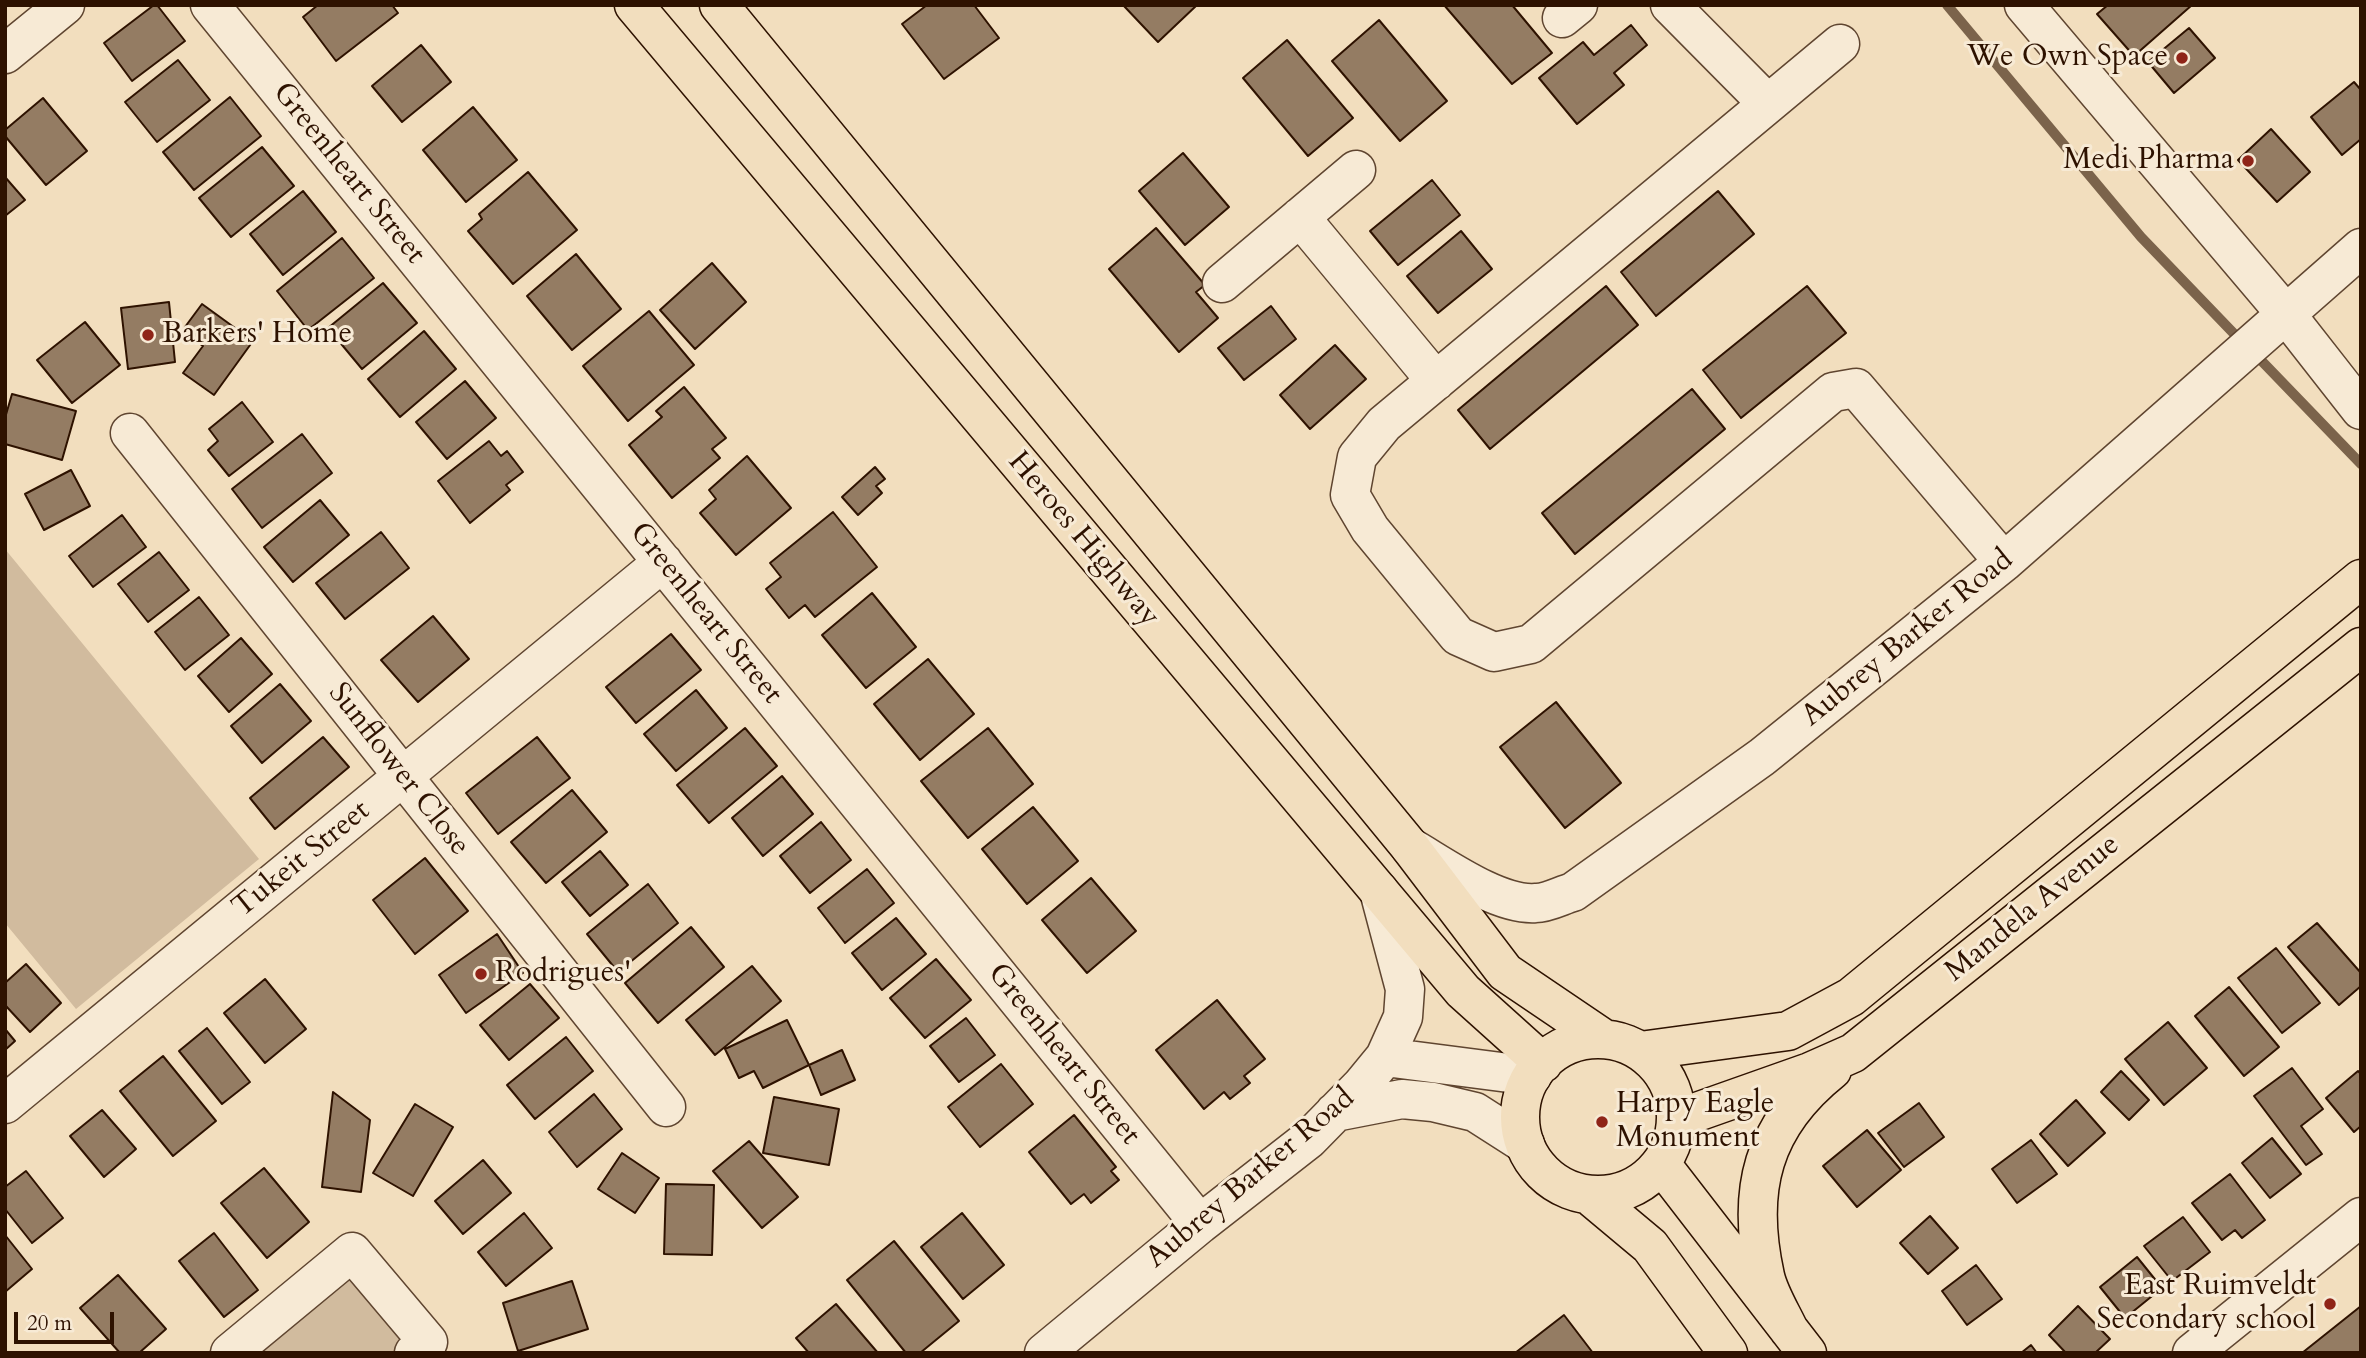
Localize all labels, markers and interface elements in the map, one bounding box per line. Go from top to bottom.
place label: We Own Space [1967,40,2168,76]
marker: We Own Space [2174,50,2190,66]
street label: Greenheart Street [264,76,432,272]
place label: Medi Pharma [2063,143,2234,179]
marker: Medi Pharma [2240,153,2256,169]
place label: Barkers' Home [162,317,352,353]
marker: Barkers' Home [140,327,156,343]
street label: Heroes Highway [999,445,1167,635]
street label: Greenheart Street [621,516,789,712]
street label: Aubrey Barker Road [1795,543,2021,735]
street label: Sunflower Close [319,677,477,863]
street label: Tukeit Street [226,794,378,926]
street label: Mandela Avenue [1939,828,2127,990]
place label: Rodrigues' [495,956,631,992]
street label: Greenheart Street [979,957,1147,1153]
marker: Rodrigues' [473,966,489,982]
street label: Aubrey Barker Road [1139,1081,1363,1277]
place label: Harpy Eagle Monument [1616,1087,1774,1158]
marker: Harpy Eagle Monument [1594,1114,1610,1130]
place label: East Ruimveldt Secondary school [2096,1269,2316,1340]
marker: East Ruimveldt Secondary school [2322,1296,2338,1312]
scale bar [18,1298,117,1342]
text: 20 m [27,1309,72,1338]

